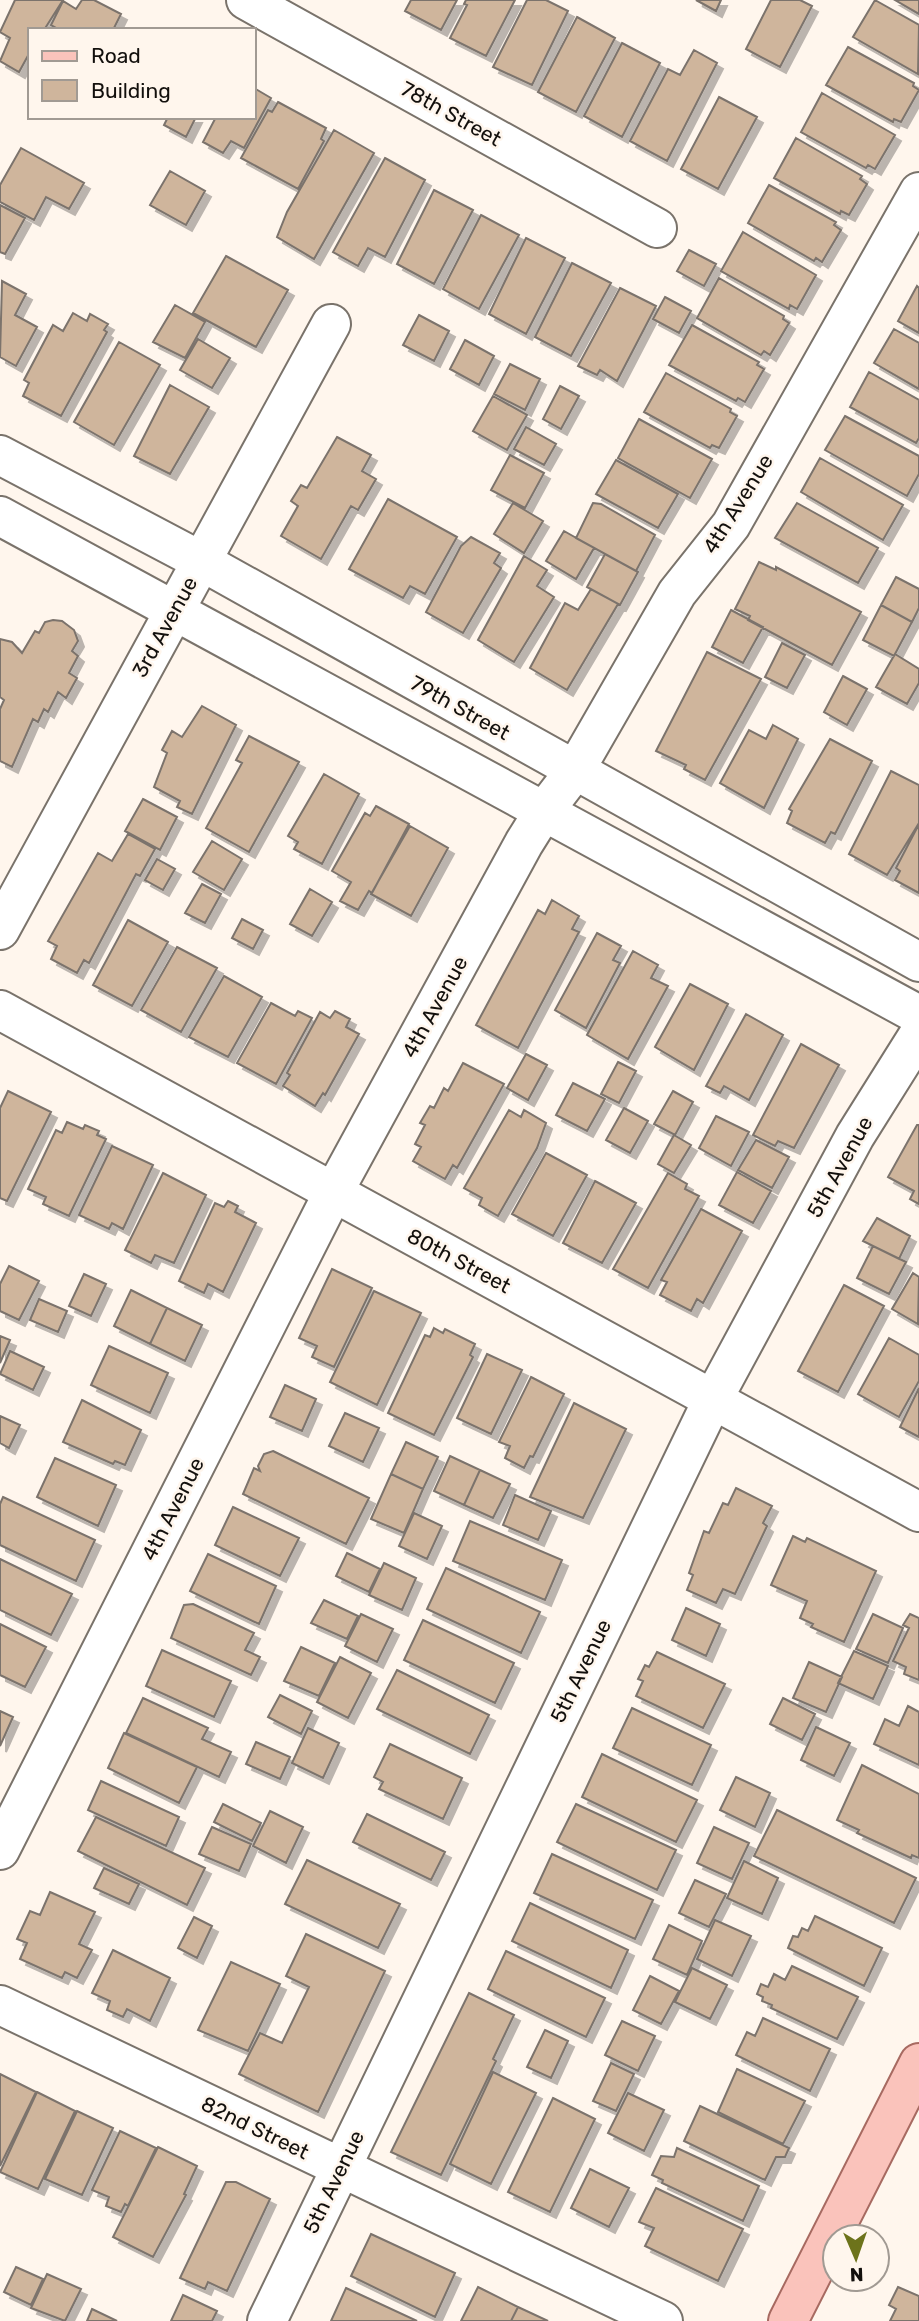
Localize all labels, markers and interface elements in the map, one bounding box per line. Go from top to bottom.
legend [28,28,256,119]
text: Road [91,43,141,68]
street label: 78th Street [397,76,506,151]
text: Building [91,78,171,103]
street label: 4th Avenue [697,450,778,558]
street label: 3rd Avenue [127,572,202,681]
street label: 79th Street [406,670,514,745]
street label: 4th Avenue [396,952,473,1062]
street label: 5th Avenue [802,1112,878,1222]
street label: 80th Street [403,1223,515,1298]
street label: 4th Avenue [136,1453,209,1564]
street label: 5th Avenue [545,1615,616,1726]
street label: 82nd Street [197,2091,313,2164]
street label: 5th Avenue [298,2126,369,2237]
north arrow [821,2223,891,2293]
text: N [849,2263,864,2286]

